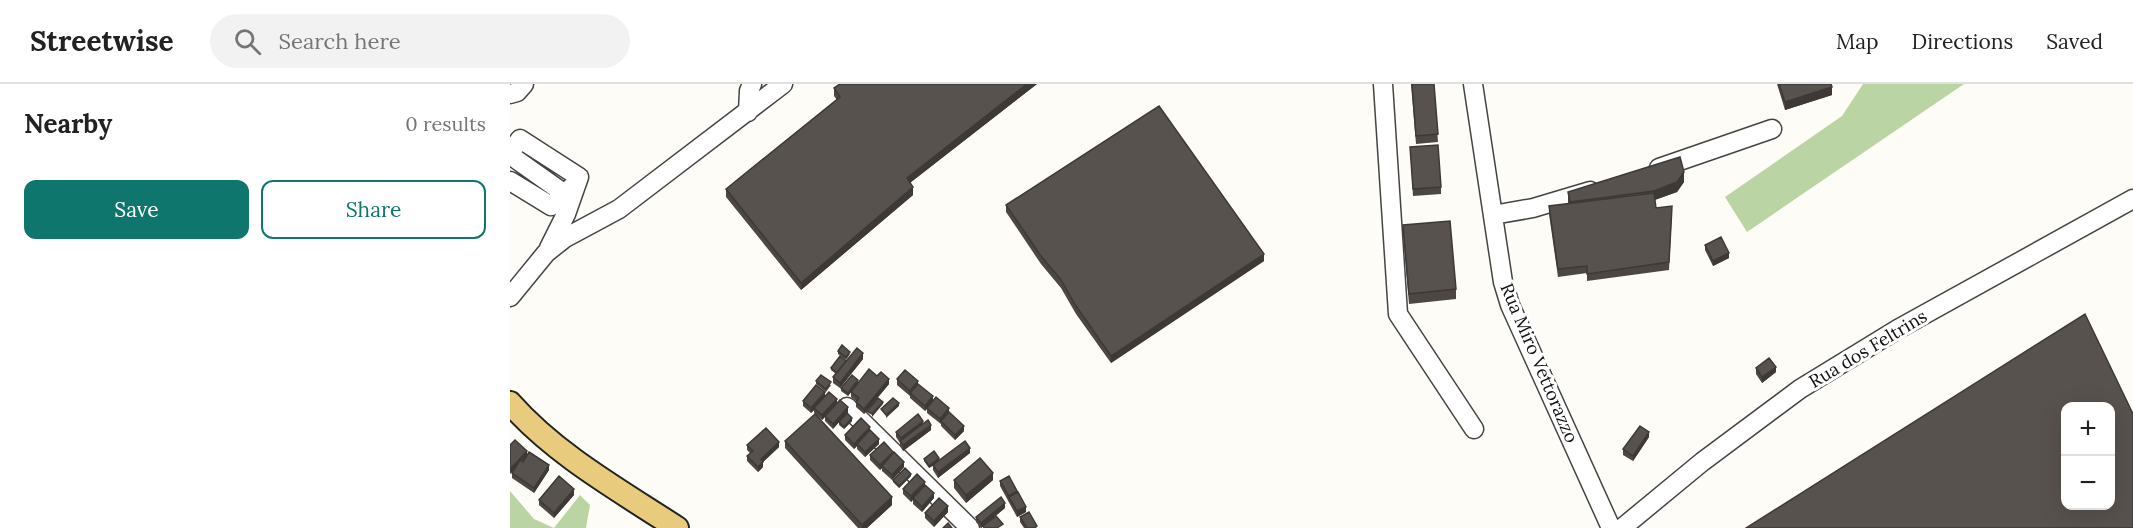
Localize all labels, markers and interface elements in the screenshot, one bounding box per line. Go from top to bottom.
search box [210,14,630,68]
text: Streetwise [30,23,174,59]
icon: search [231,25,264,58]
text: Search here [279,27,401,55]
text: Map [1836,28,1879,55]
text: Directions [1912,28,2013,55]
text: Saved [2046,28,2103,55]
text: Nearby [24,107,112,140]
text: 0 results [405,111,486,136]
button: Save [24,180,249,239]
button: Share [261,180,486,239]
street label: Rua Miro Vettorazzo [1495,279,1584,446]
street label: Rua dos Feltrins [1804,304,1931,393]
map controls [2061,402,2115,510]
button: + [2061,402,2115,456]
button: − [2061,456,2115,510]

